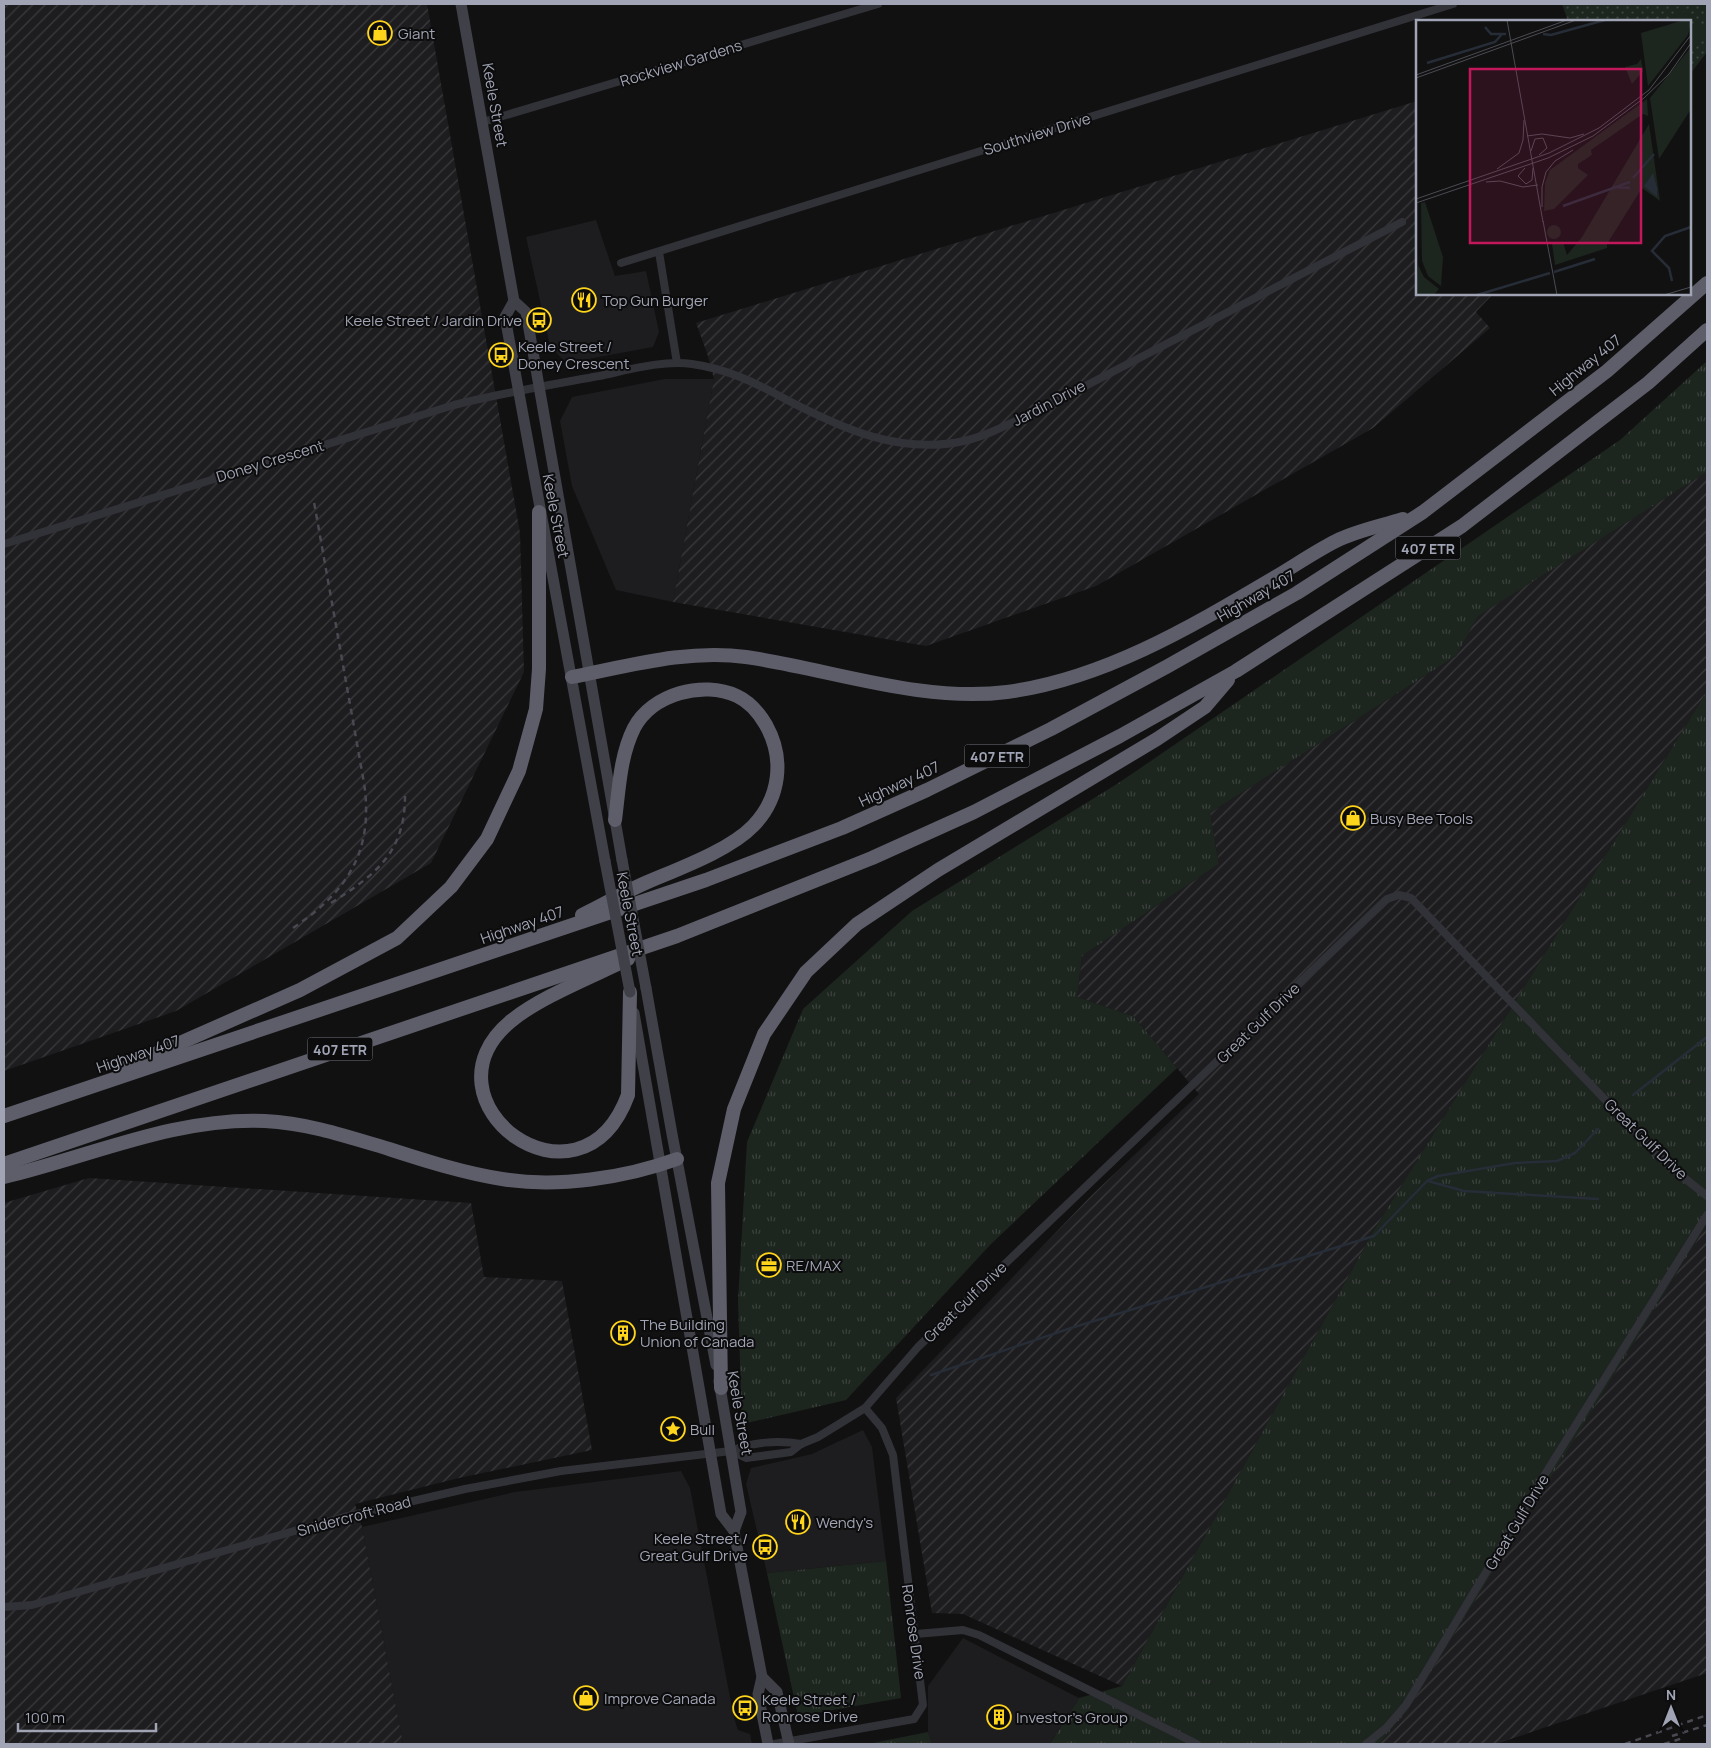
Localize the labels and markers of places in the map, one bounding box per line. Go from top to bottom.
shop icon: Giant [367,20,393,46]
place label: Giant [398,23,435,44]
restaurant icon: Top Gun Burger [571,287,597,313]
place label: Top Gun Burger [602,290,709,311]
bus stop icon: Keele Street / Jardin Drive [526,307,552,333]
place label: Keele Street / Jardin Drive [345,310,522,331]
place label: Keele Street / Doney Crescent [518,336,630,374]
bus stop icon: Keele Street / Doney Crescent [488,342,514,368]
shop icon: Busy Bee Tools [1340,805,1366,831]
place label: Busy Bee Tools [1370,808,1473,829]
office icon: RE/MAX [756,1252,782,1278]
place label: RE/MAX [786,1255,841,1276]
place label: The Building Union of Canada [640,1314,754,1352]
building icon: The Building Union of Canada [610,1320,636,1346]
place icon: Bull [660,1416,686,1442]
place label: Bull [690,1419,715,1440]
restaurant icon: Wendy's [785,1509,811,1535]
place label: Wendy's [816,1512,873,1533]
place label: Keele Street / Great Gulf Drive [640,1528,748,1566]
bus stop icon: Keele Street / Great Gulf Drive [752,1534,778,1560]
shop icon: Improve Canada [573,1685,599,1711]
place label: Improve Canada [604,1688,716,1709]
place label: Keele Street / Ronrose Drive [762,1689,858,1727]
bus stop icon: Keele Street / Ronrose Drive [732,1695,758,1721]
building icon: Investor's Group [986,1704,1012,1730]
place label: Investor's Group [1016,1707,1128,1728]

